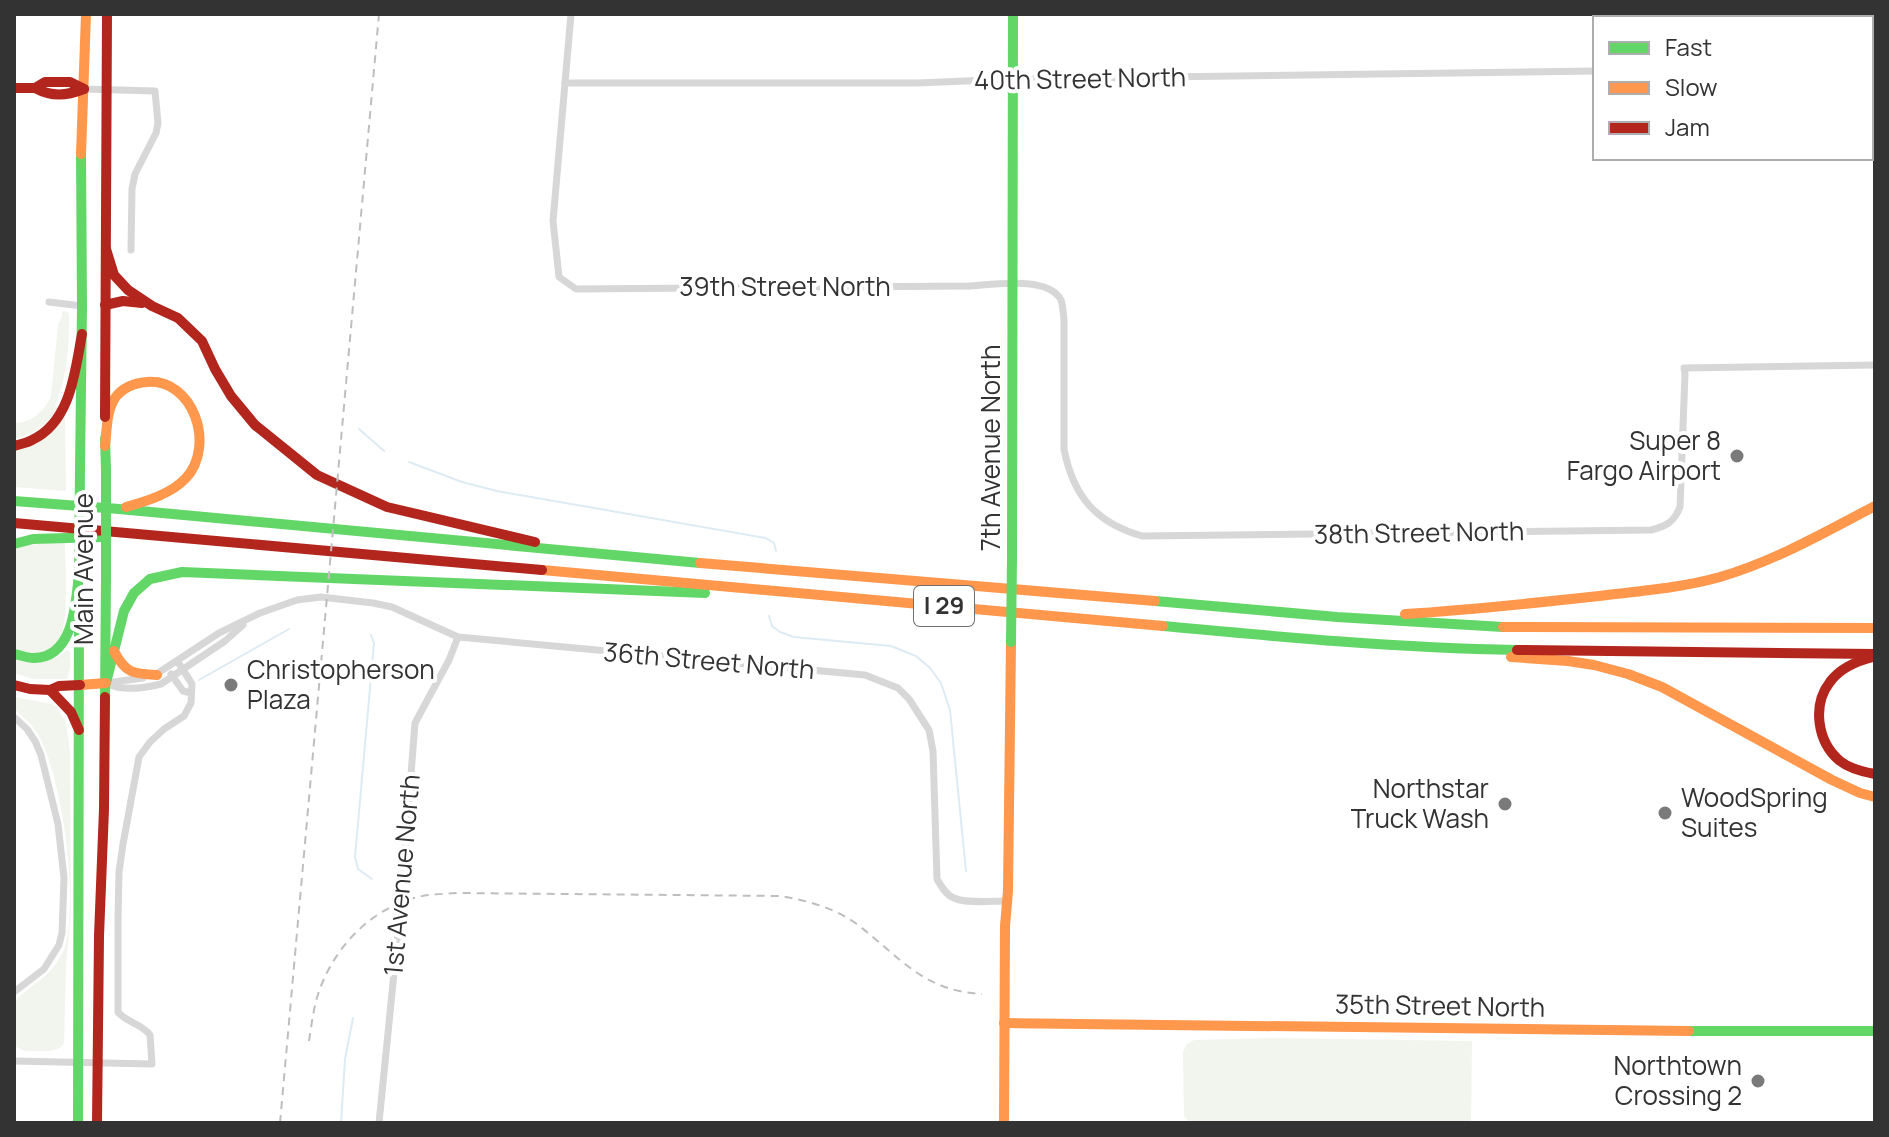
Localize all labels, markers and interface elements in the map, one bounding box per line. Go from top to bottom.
legend [1593,16,1873,160]
text: Fast [1665,30,1712,63]
street label: 40th Street North [974,58,1186,98]
text: Slow [1665,70,1718,103]
text: Jam [1665,110,1710,143]
street label: 39th Street North [679,268,891,304]
street label: 7th Avenue North [972,345,1008,551]
place label: Super 8 Fargo Airport [1567,422,1721,488]
marker: Super 8 Fargo Airport [1728,447,1746,465]
street label: Main Avenue [65,493,101,645]
street label: 38th Street North [1313,512,1525,552]
road number: I 29 [914,586,974,626]
street label: 36th Street North [602,633,816,687]
place label: Christopherson Plaza [247,651,435,717]
marker: Christopherson Plaza [222,676,240,694]
place label: Northstar Truck Wash [1351,770,1489,836]
street label: 1st Avenue North [374,773,428,977]
place label: WoodSpring Suites [1681,779,1828,845]
marker: Northstar Truck Wash [1496,795,1514,813]
marker: WoodSpring Suites [1656,804,1674,822]
street label: 35th Street North [1335,985,1546,1025]
place label: Northtown Crossing 2 [1613,1047,1742,1113]
marker: Northtown Crossing 2 [1749,1072,1767,1090]

